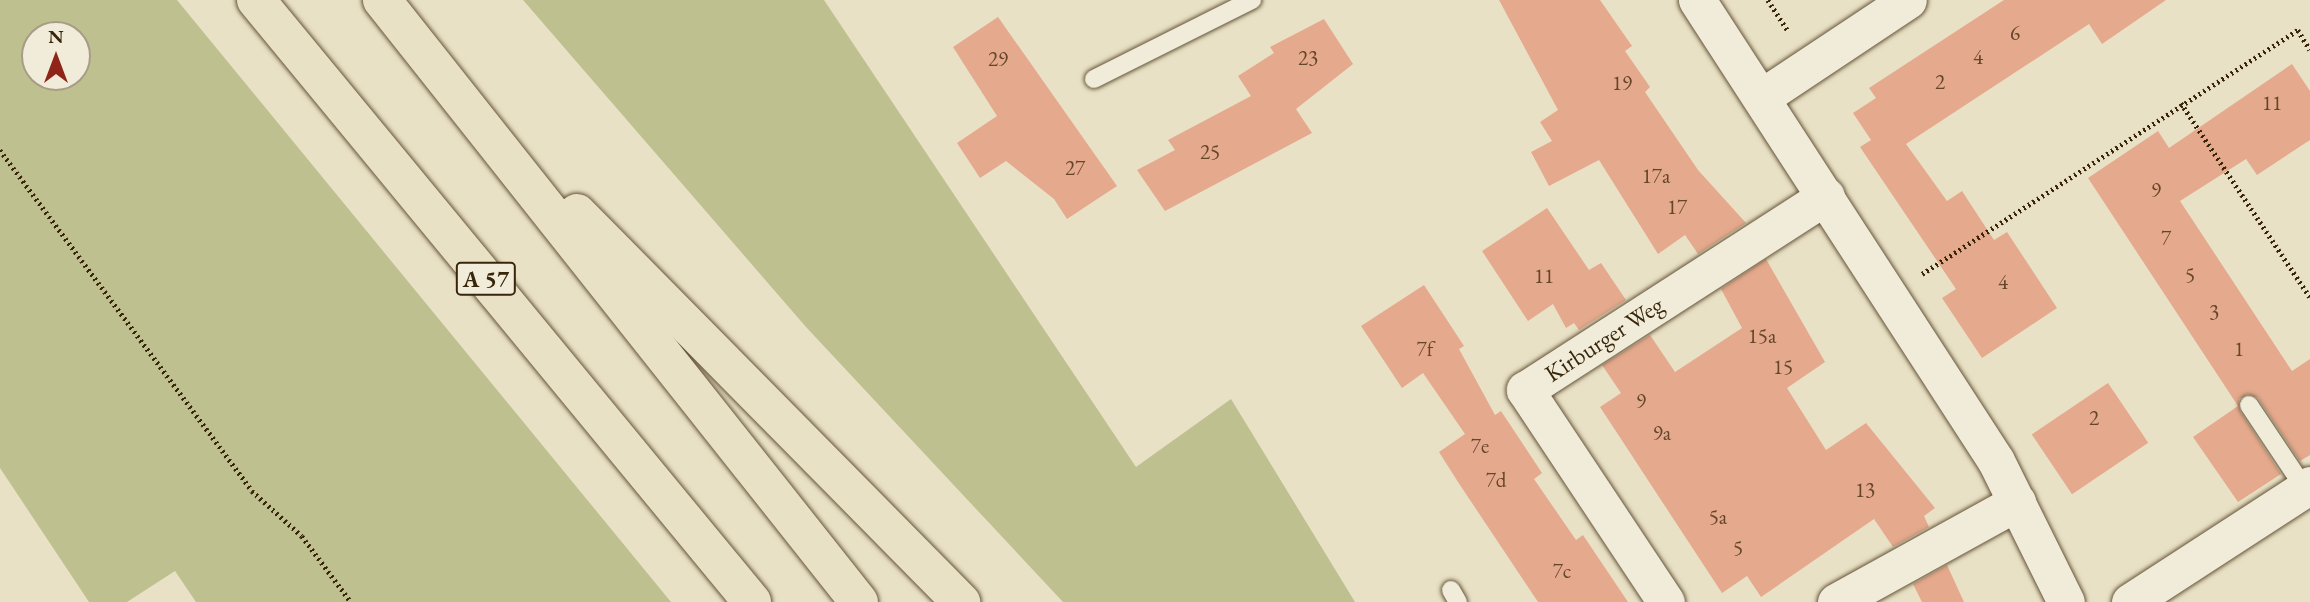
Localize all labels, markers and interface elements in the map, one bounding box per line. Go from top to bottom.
house number: 6 [2010,20,2020,46]
north arrow [21,21,91,91]
text: N [48,24,64,49]
house number: 4 [1973,44,1983,70]
house number: 23 [1298,45,1318,71]
house number: 29 [988,46,1008,72]
house number: 2 [1935,69,1945,95]
house number: 19 [1612,70,1632,96]
house number: 11 [2262,90,2282,116]
house number: 25 [1200,139,1220,165]
house number: 27 [1065,155,1085,181]
house number: 17a [1642,163,1670,189]
house number: 9 [2151,177,2161,203]
house number: 17 [1667,194,1687,220]
house number: 7 [2161,225,2171,251]
road number: A 57 [454,260,518,298]
house number: 5 [2185,262,2195,288]
house number: 11 [1534,263,1554,289]
house number: 4 [1998,269,2008,295]
street label: Kirburger Weg [1539,290,1669,388]
house number: 3 [2209,299,2219,325]
house number: 15a [1748,323,1776,349]
house number: 7f [1417,336,1433,362]
house number: 1 [2234,336,2244,362]
house number: 15 [1773,354,1793,380]
house number: 9 [1636,388,1646,414]
house number: 2 [2089,405,2099,431]
house number: 9a [1653,420,1671,446]
house number: 7e [1471,433,1489,459]
house number: 7d [1486,467,1506,493]
house number: 13 [1855,477,1875,503]
house number: 5a [1709,504,1727,530]
house number: 5 [1733,535,1743,561]
house number: 7c [1553,558,1571,584]

